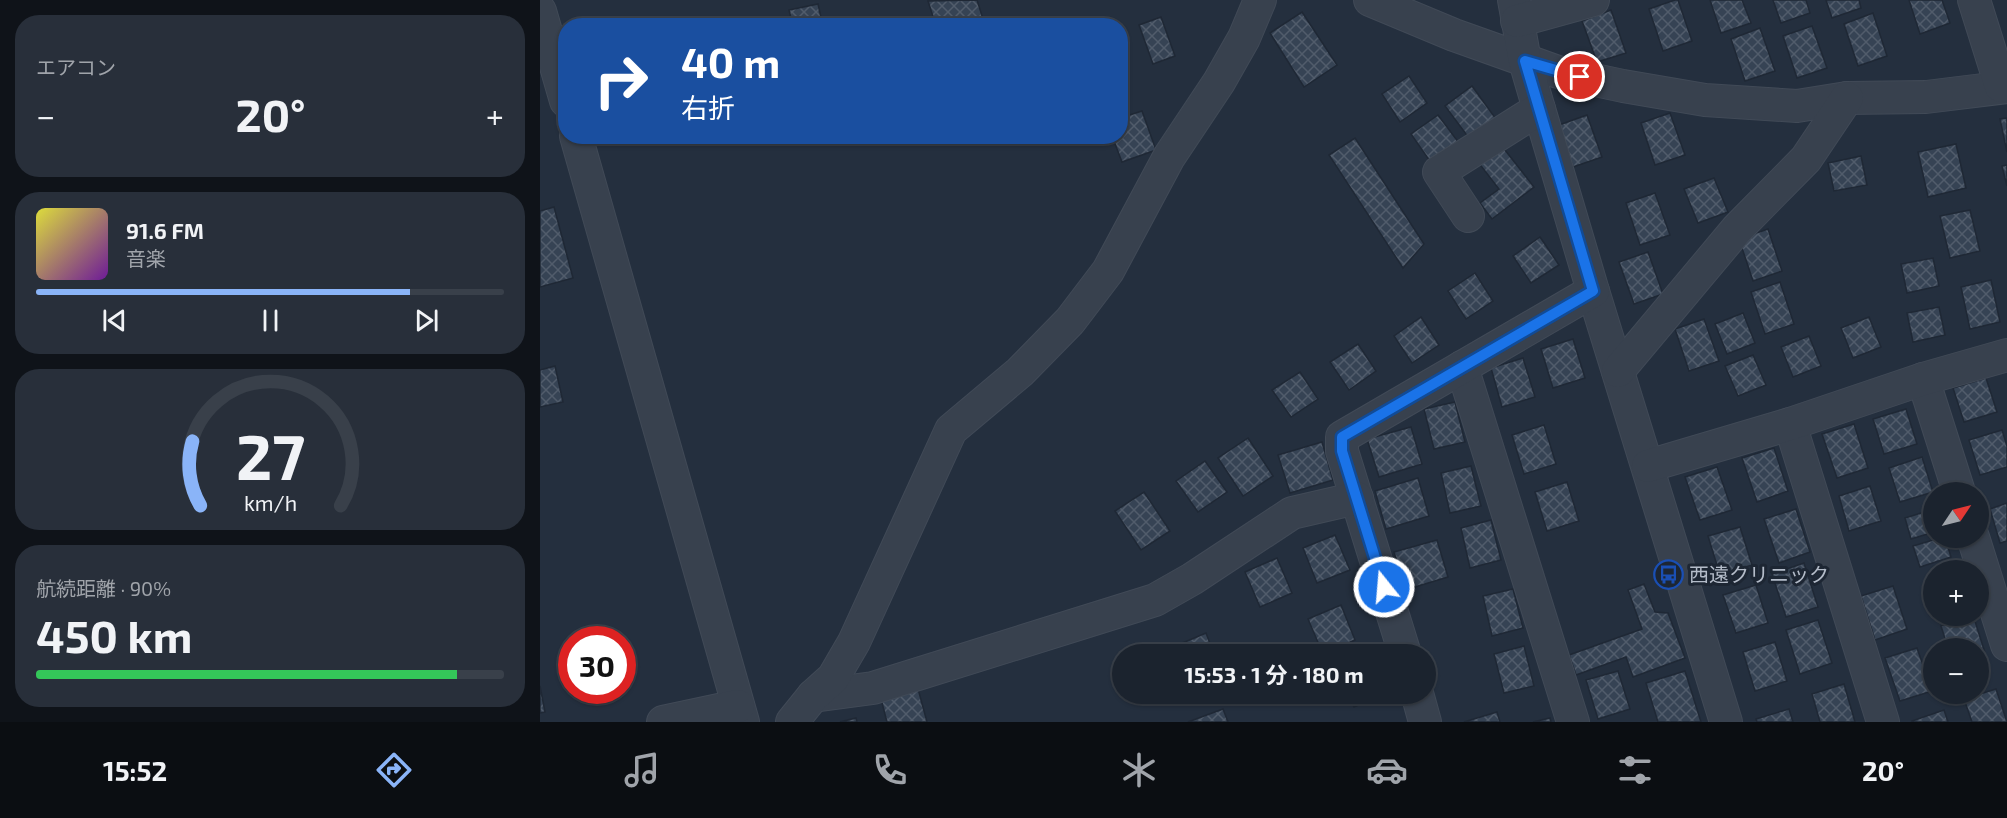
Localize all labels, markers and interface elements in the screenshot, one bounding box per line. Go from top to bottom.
text: 40 m [681,36,780,86]
icon: right [582,42,660,120]
pin [1554,51,1605,102]
text: エアコン [36,55,116,79]
icon: arrive [1563,60,1596,93]
text: 20° [236,87,306,141]
text: 右折 [681,91,735,123]
text: − [36,95,55,135]
text: + [486,95,504,135]
text: 91.6 FM [126,217,204,243]
text: 音楽 [126,246,166,270]
icon: previous [98,304,131,337]
icon: pause [254,304,287,337]
icon: next [410,304,443,337]
text: 27 [235,419,305,494]
north arrow [1923,482,1989,548]
map controls [1923,482,1989,704]
text: km/h [243,491,297,516]
position arrow [1352,555,1416,619]
bus stop icon: 西遠クリニック [1652,559,1684,591]
button: + [1923,560,1989,626]
place label: 西遠クリニック [1689,562,1829,586]
text: 航続距離 · 90% [36,576,171,600]
text: 450 km [36,608,192,662]
speed limit sign: 30 [558,626,636,704]
button: − [1923,638,1989,704]
text: 15:53 · 1 分 · 180 m [1184,661,1364,687]
icon: directions [373,749,415,791]
icon: music [621,749,663,791]
icon: phone [869,749,911,791]
icon: climate [1118,749,1160,791]
icon: car [1366,749,1408,791]
icon: filters [1614,749,1656,791]
text: 15:52 [103,754,167,786]
text: 20° [1862,754,1904,786]

